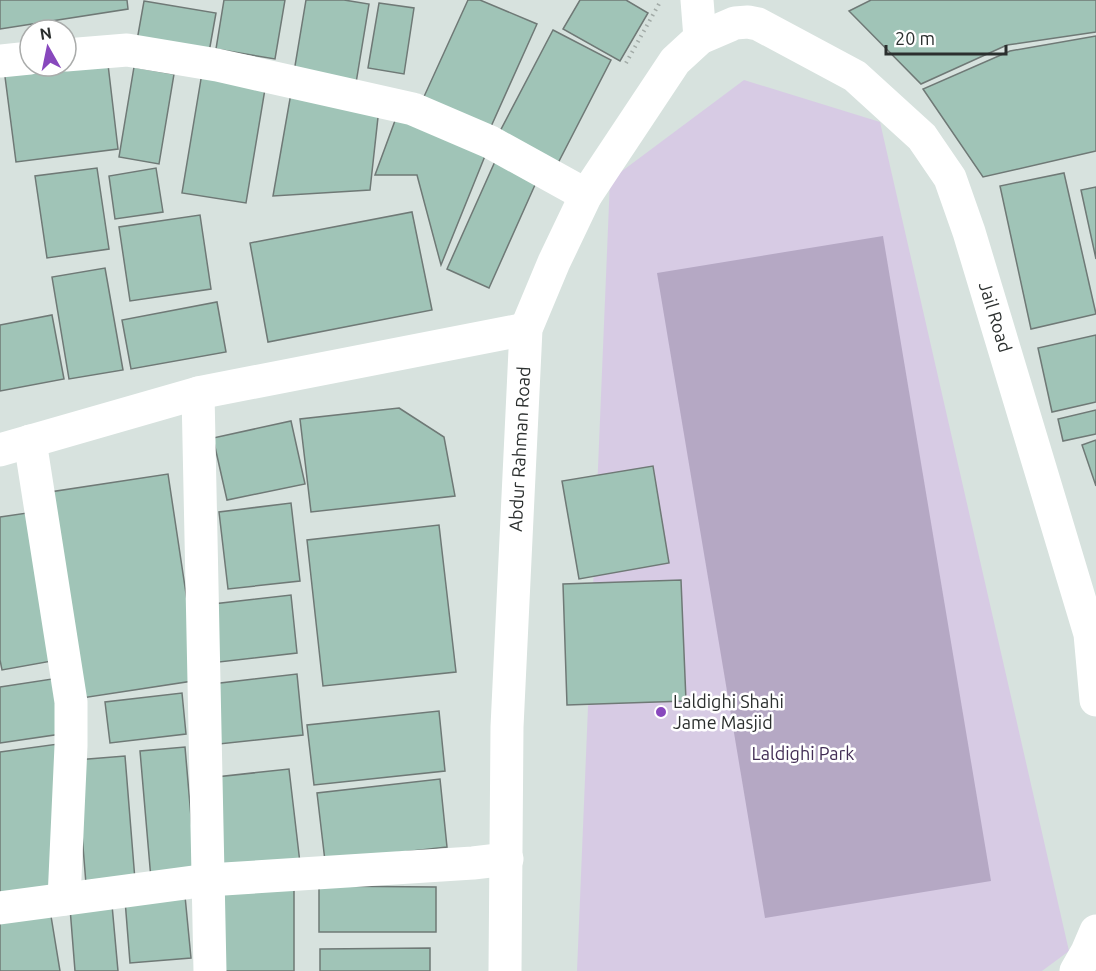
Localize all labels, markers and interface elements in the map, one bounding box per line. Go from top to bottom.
north arrow [18,18,78,78]
scale bar [886,18,1006,56]
text: N [38,23,53,43]
text: 20 m [895,28,935,48]
street label: Jail Road [976,279,1016,354]
street label: Abdur Rahman Road [505,366,533,532]
place label: Laldighi Shahi Jame Masjid [673,691,784,732]
marker: Laldighi Shahi Jame Masjid [654,705,668,719]
park label: Laldighi Park [752,743,854,763]

